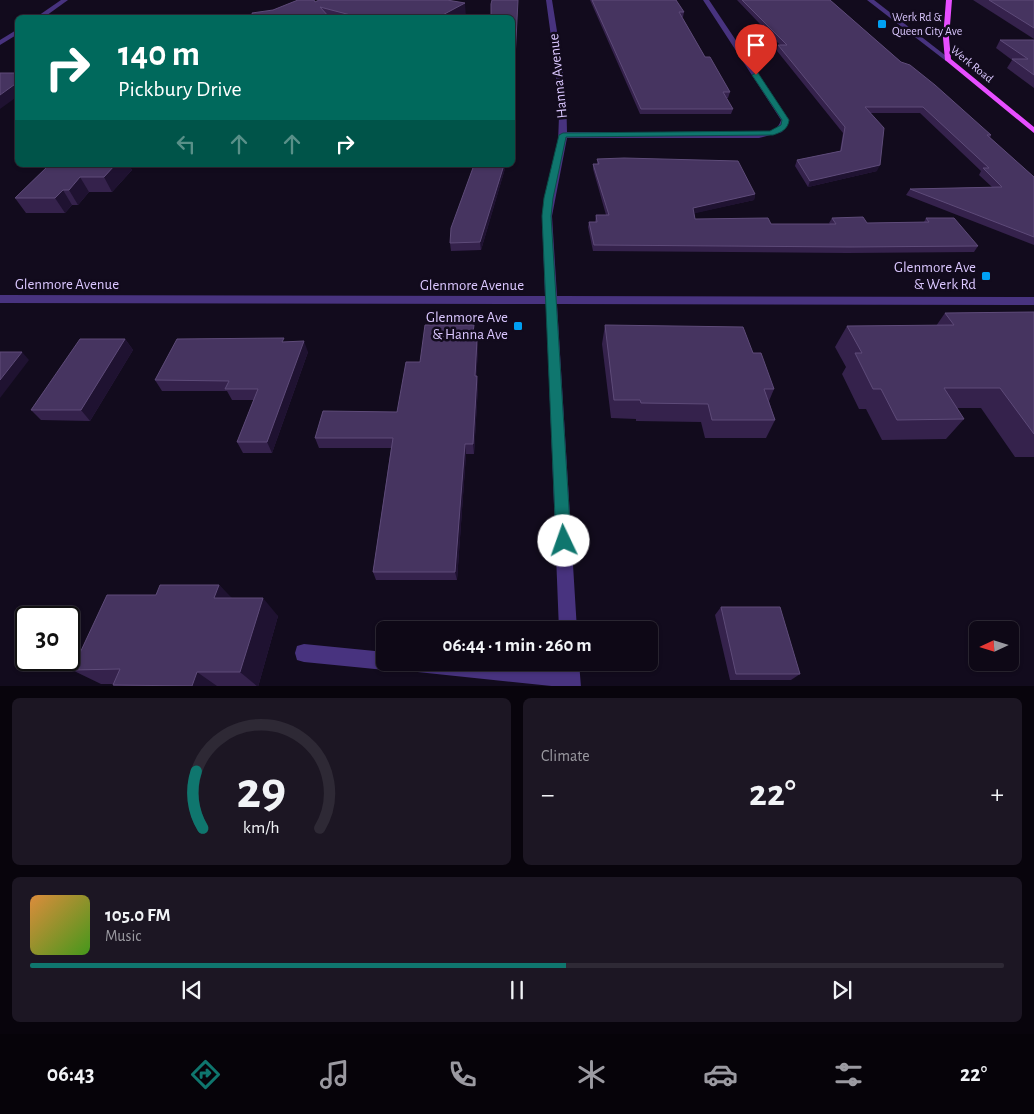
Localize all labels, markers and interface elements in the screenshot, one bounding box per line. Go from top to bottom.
place label: Werk Rd & Queen City Ave [892,11,962,38]
marker: Werk Rd & Queen City Ave [876,18,888,30]
pin [735,24,777,75]
icon: arrive [742,31,770,59]
street label: Hanna Avenue [546,33,570,119]
icon: right [35,35,100,100]
text: 140 m [118,37,200,72]
street label: Werk Road [948,43,996,85]
text: Pickbury Drive [118,78,242,100]
icon: left [172,130,200,158]
icon: ahead [225,130,253,158]
icon: ahead [278,130,306,158]
icon: right [331,130,359,158]
place label: Glenmore Ave & Werk Rd [894,260,976,292]
marker: Glenmore Ave & Werk Rd [980,270,992,282]
street label: Glenmore Avenue [15,277,119,292]
street label: Glenmore Avenue [420,278,524,293]
place label: Glenmore Ave & Hanna Ave [426,310,508,342]
marker: Glenmore Ave & Hanna Ave [512,320,524,332]
position arrow [537,514,589,566]
speed limit sign: 30 [15,606,80,671]
north arrow [969,621,1019,671]
map controls [969,621,1019,671]
text: 06:44 · 1 min · 260 m [443,636,592,655]
text: Climate [541,748,590,764]
text: 29 [237,765,286,817]
text: 22° [749,775,796,813]
text: − [541,781,554,809]
text: + [991,781,1004,809]
text: km/h [243,819,280,837]
text: 105.0 FM [105,906,171,925]
text: Music [105,928,141,944]
icon: previous [178,976,206,1004]
icon: pause [503,976,531,1004]
icon: next [828,976,856,1004]
icon: directions [188,1057,223,1092]
icon: music [317,1057,352,1092]
icon: phone [445,1057,480,1092]
icon: climate [574,1057,609,1092]
icon: car [703,1057,738,1092]
icon: filters [831,1057,866,1092]
text: 06:43 [47,1063,95,1085]
text: 22° [960,1063,987,1085]

